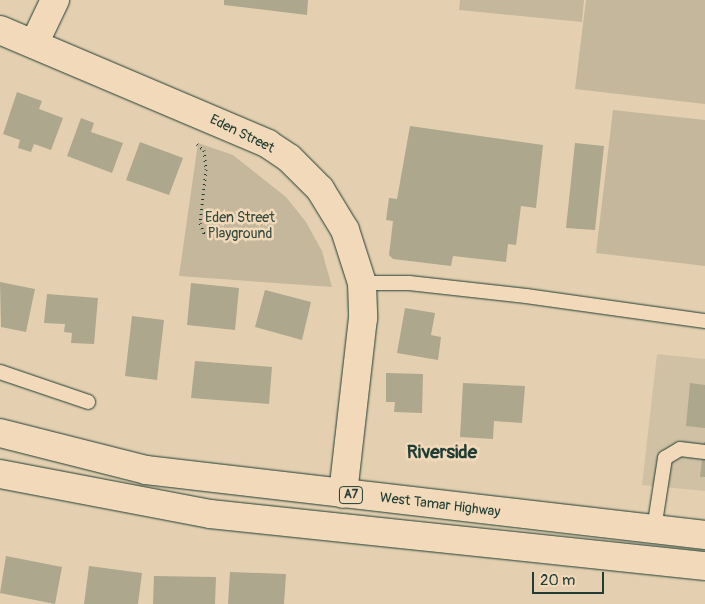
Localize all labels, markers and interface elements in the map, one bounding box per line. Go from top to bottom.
street label: Eden Street [207,111,277,157]
park label: Eden Street Playground [205,210,275,242]
district label: Riverside [407,442,477,464]
road number: A7 [338,486,364,504]
street label: West Tamar Highway [379,489,501,521]
scale bar [535,562,608,594]
text: 20 m [540,571,575,590]

